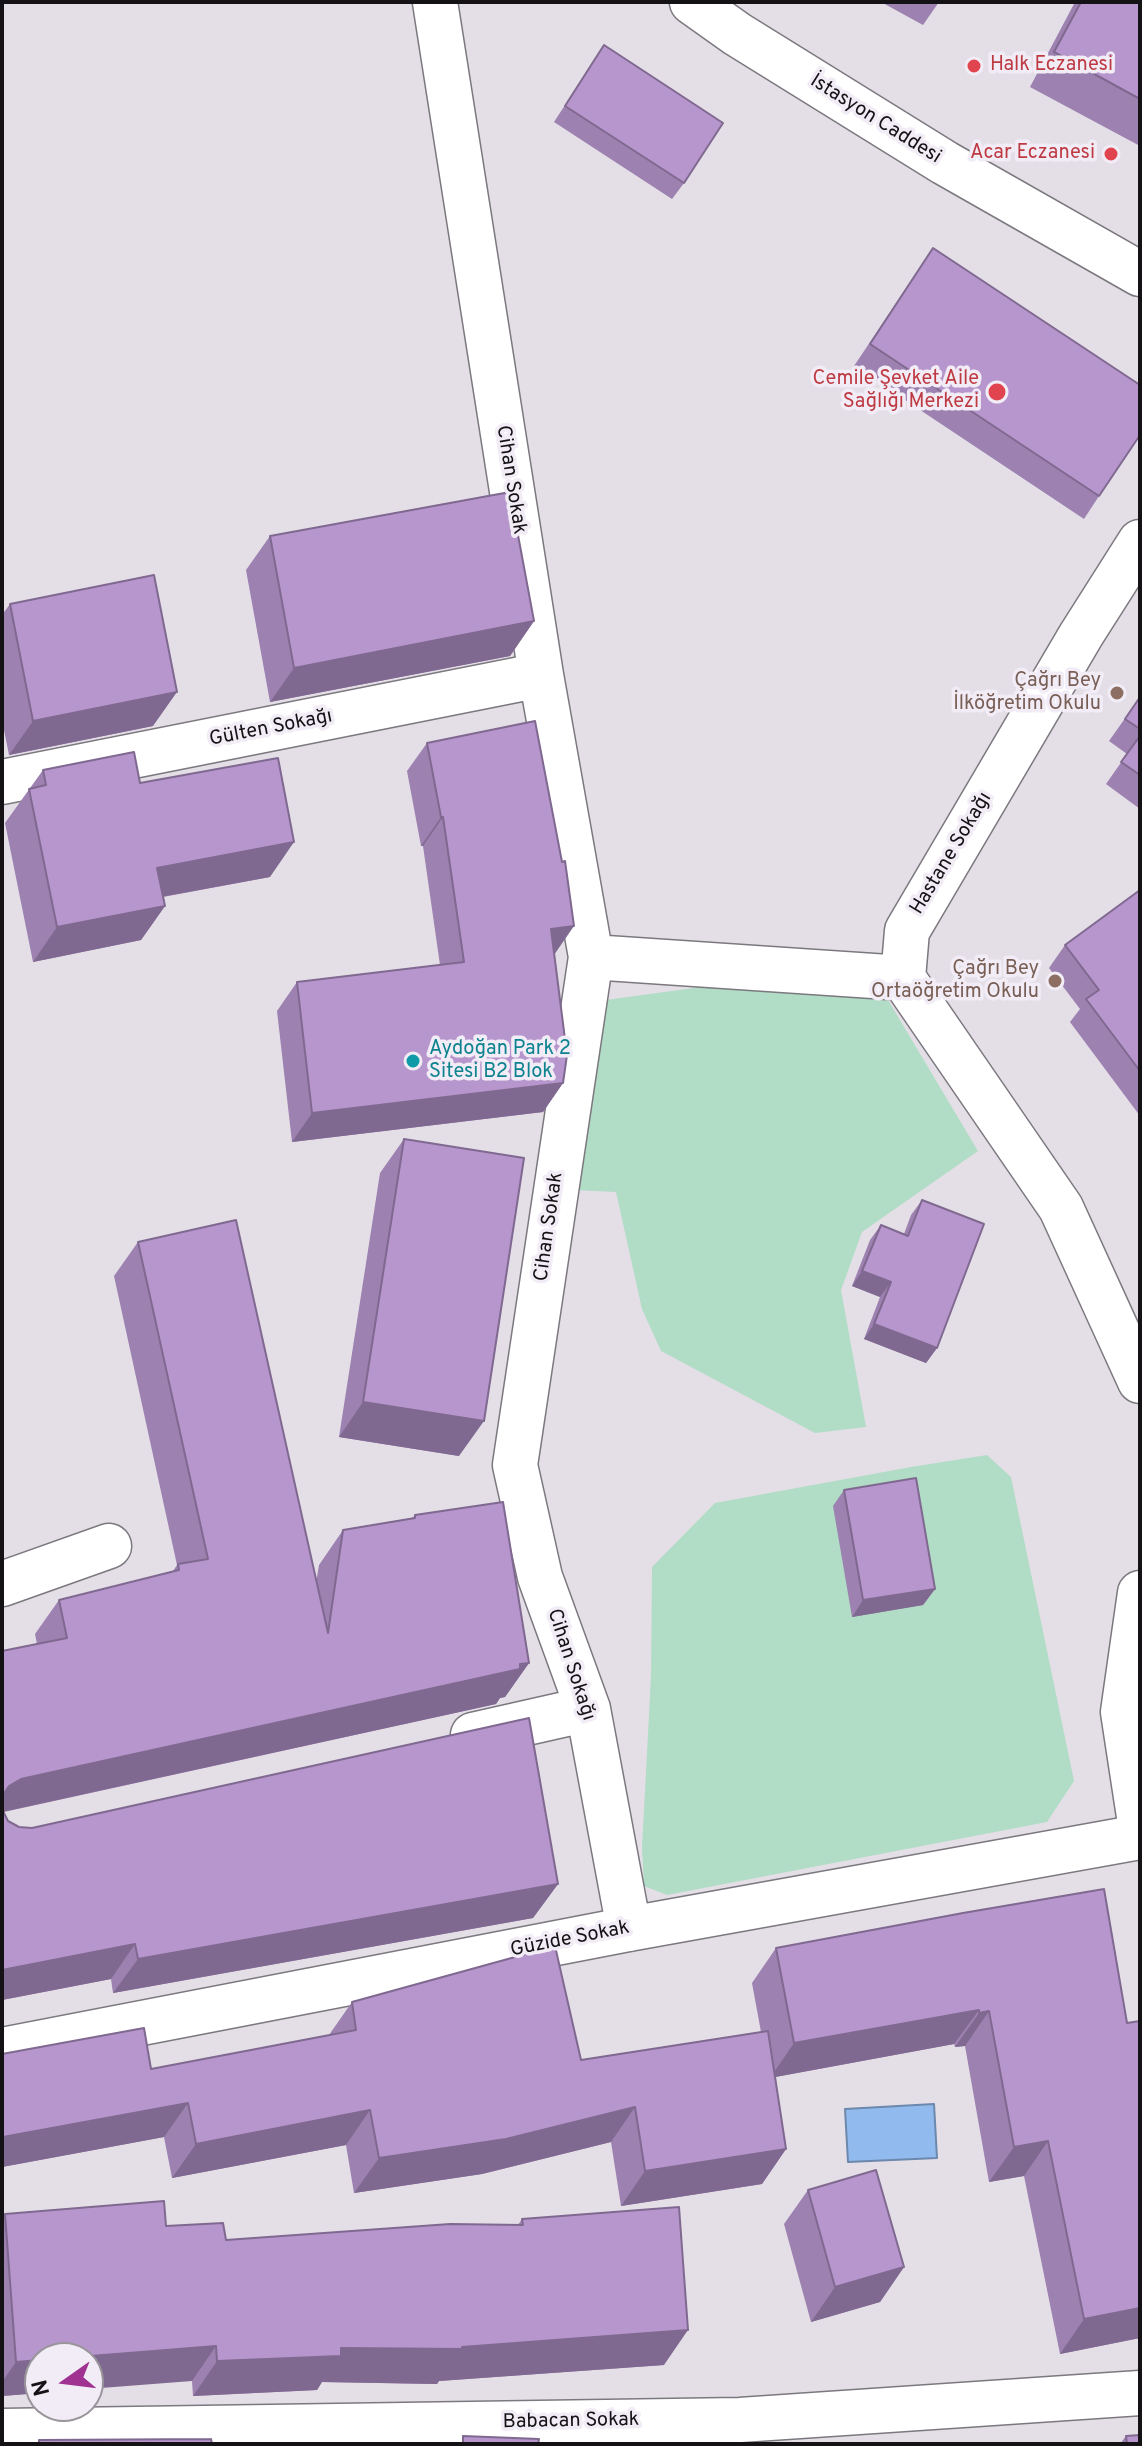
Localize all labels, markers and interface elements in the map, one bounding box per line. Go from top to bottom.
place label: Halk Eczanesi [990,54,1113,78]
marker: Halk Eczanesi [965,57,983,75]
street label: İstasyon Caddesi [805,70,945,170]
place label: Acar Eczanesi [970,142,1095,166]
marker: Acar Eczanesi [1102,145,1120,163]
place label: Cemile Şevket Aile Sağlığı Merkezi [813,368,979,415]
marker: Cemile Şevket Aile Sağlığı Merkezi [986,381,1008,403]
street label: Cihan Sokak [490,424,530,536]
place label: Çağrı Bey İlköğretim Okulu [953,670,1101,717]
marker: Çağrı Bey İlköğretim Okulu [1108,684,1126,702]
street label: Gülten Sokağı [207,705,335,753]
street label: Hastane Sokağı [906,788,998,920]
place label: Çağrı Bey Ortaöğretim Okulu [871,958,1039,1005]
marker: Çağrı Bey Ortaöğretim Okulu [1046,972,1064,990]
place label: Aydoğan Park 2 Sitesi B2 Blok [429,1038,571,1085]
marker: Aydoğan Park 2 Sitesi B2 Blok [404,1052,422,1070]
street label: Cihan Sokak [530,1171,570,1283]
street label: Cihan Sokağı [541,1606,599,1724]
street label: Güzide Sokak [508,1917,632,1963]
north arrow [24,2342,104,2422]
text: N [27,2377,57,2398]
street label: Babacan Sokak [502,2409,640,2435]

